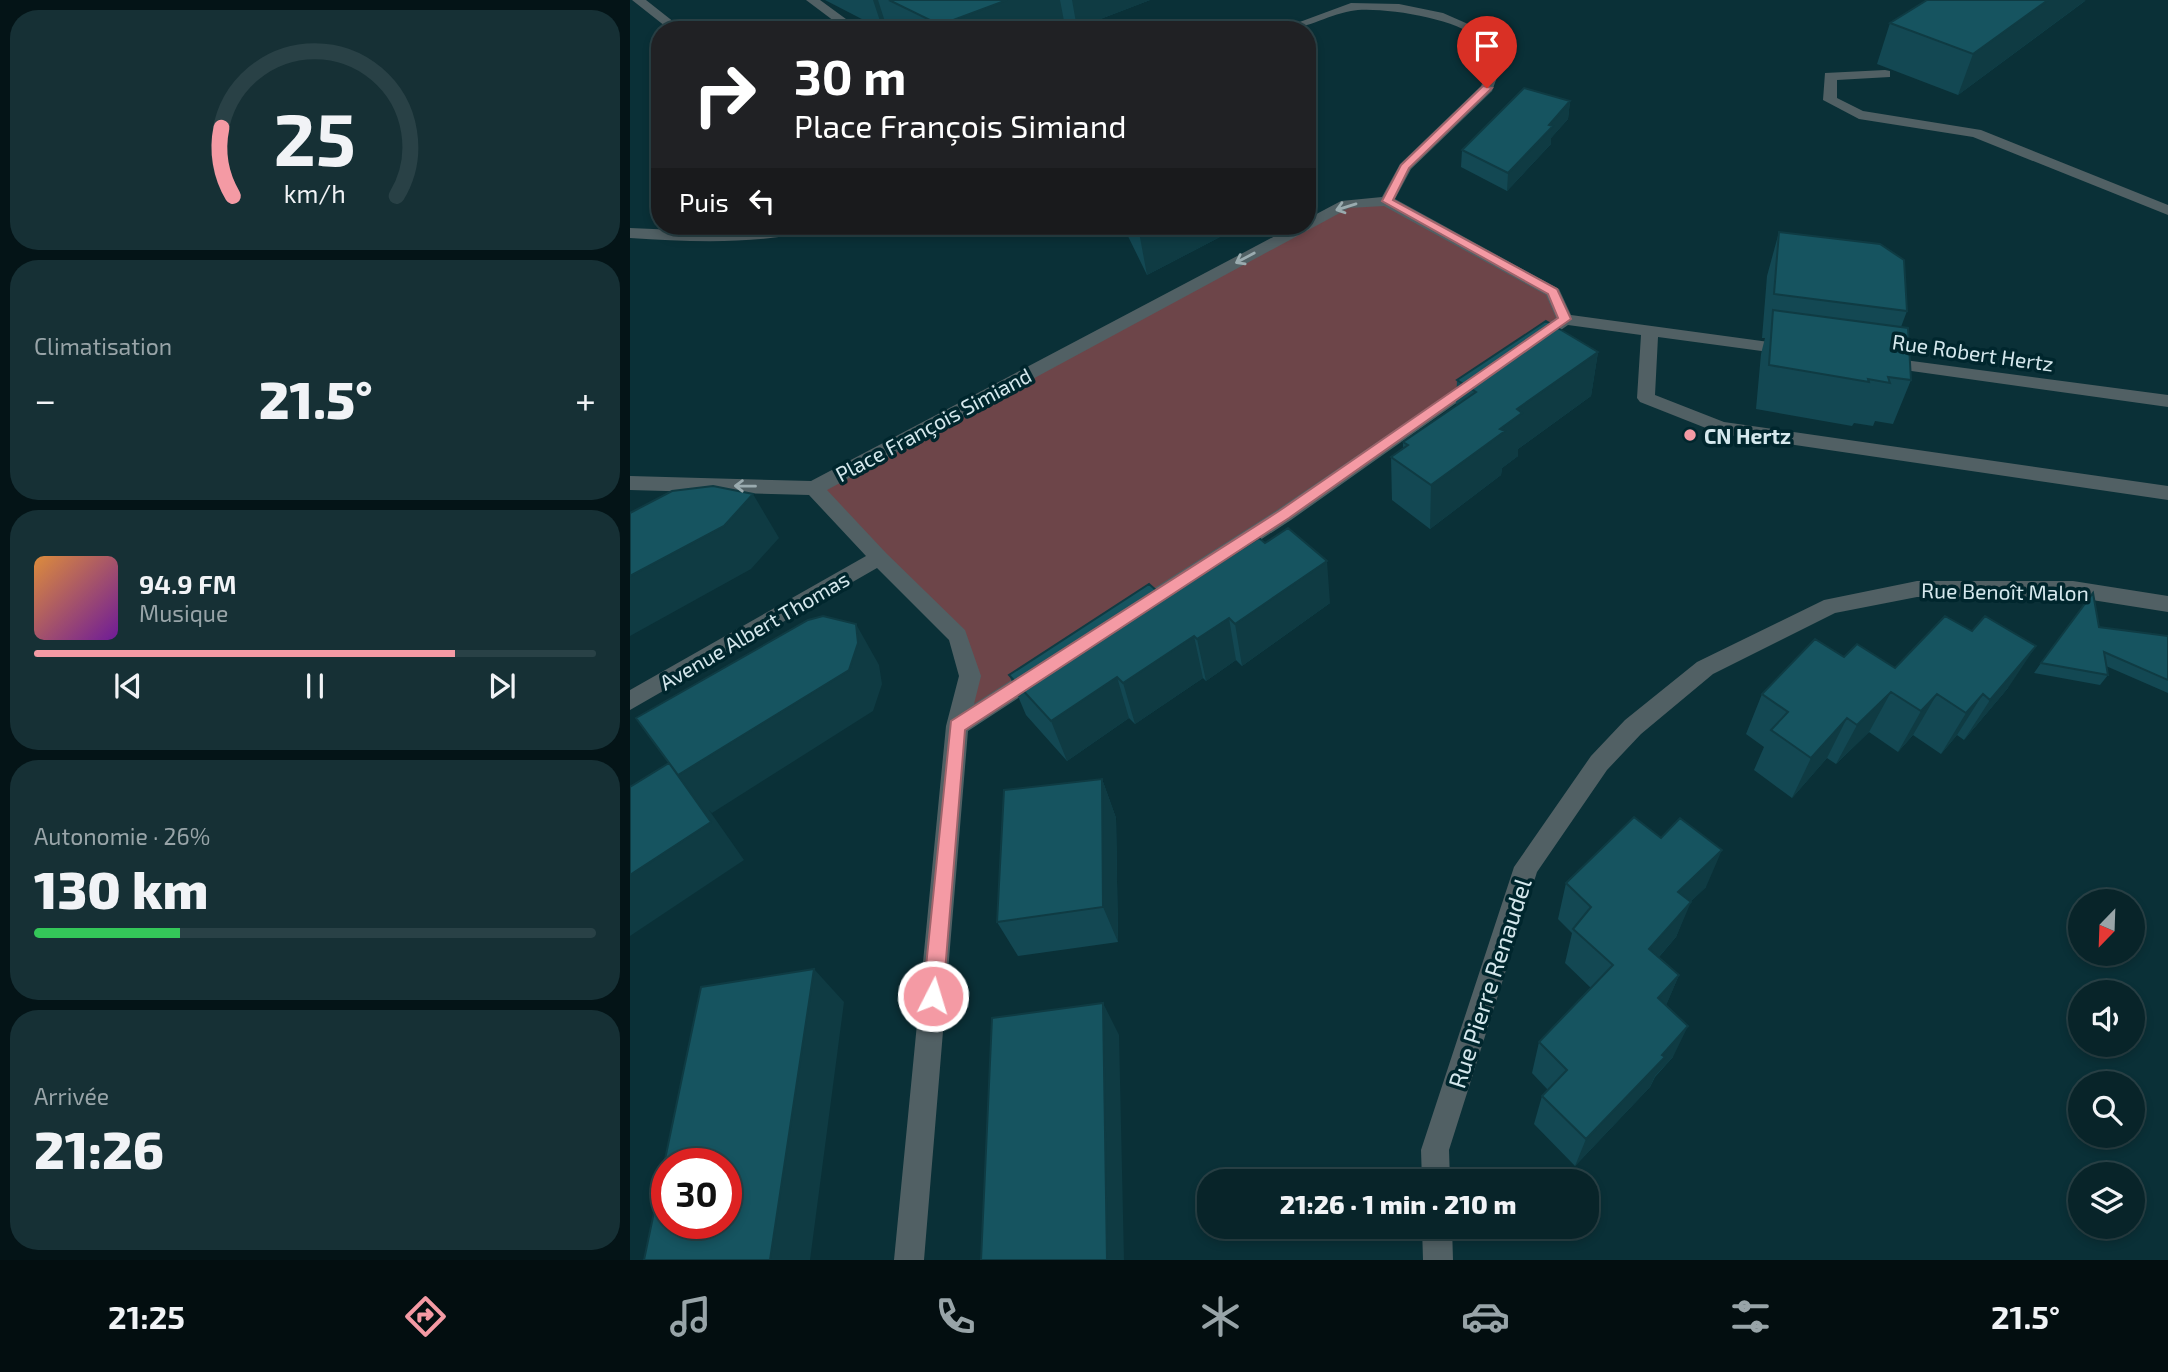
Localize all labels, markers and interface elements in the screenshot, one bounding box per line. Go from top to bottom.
pin [1457,16,1517,88]
icon: arrive [1468,27,1506,65]
text: 30 m [794,46,906,105]
icon: right [679,49,770,140]
text: 25 [274,93,356,181]
text: Place François Simiand [794,106,1127,144]
text: km/h [284,178,346,208]
icon: left [743,182,781,220]
text: Puis [679,186,729,217]
one-way arrow [1335,201,1357,214]
one-way arrow [1235,252,1256,265]
street label: Rue Robert Hertz [1891,328,2055,376]
text: Climatisation [34,332,172,360]
street label: Place François Simiand [831,362,1036,488]
text: 21.5° [259,367,373,429]
text: − [34,376,56,422]
text: + [575,376,596,422]
place label: CN Hertz [1704,423,1791,448]
marker: CN Hertz [1682,427,1698,443]
one-way arrow [734,480,757,493]
street label: Avenue Albert Thomas [655,566,853,694]
text: 94.9 FM [139,568,236,599]
street label: Rue Benoît Malon [1921,577,2089,605]
text: Musique [139,599,228,627]
icon: previous [109,667,147,705]
icon: pause [296,667,334,705]
icon: next [483,667,521,705]
text: Autonomie · 26% [34,822,210,850]
text: 130 km [34,857,208,919]
street label: Rue Pierre Renaudel [1441,874,1537,1092]
north arrow [2068,889,2146,966]
map controls [2068,889,2145,1239]
position arrow [896,959,970,1033]
button: sound [2068,980,2145,1057]
button: search [2068,1071,2145,1148]
text: Arrivée [34,1082,109,1110]
text: 21:26 [34,1117,164,1179]
speed limit sign: 30 [651,1148,742,1239]
button: layers [2068,1162,2145,1239]
text: 21:26 · 1 min · 210 m [1280,1188,1516,1219]
icon: directions [401,1292,450,1341]
icon: music [666,1292,715,1341]
icon: phone [931,1292,980,1341]
icon: climate [1196,1292,1245,1341]
icon: car [1461,1292,1510,1341]
icon: filters [1726,1292,1775,1341]
text: 21:25 [108,1297,185,1335]
text: 21.5° [1991,1297,2060,1335]

